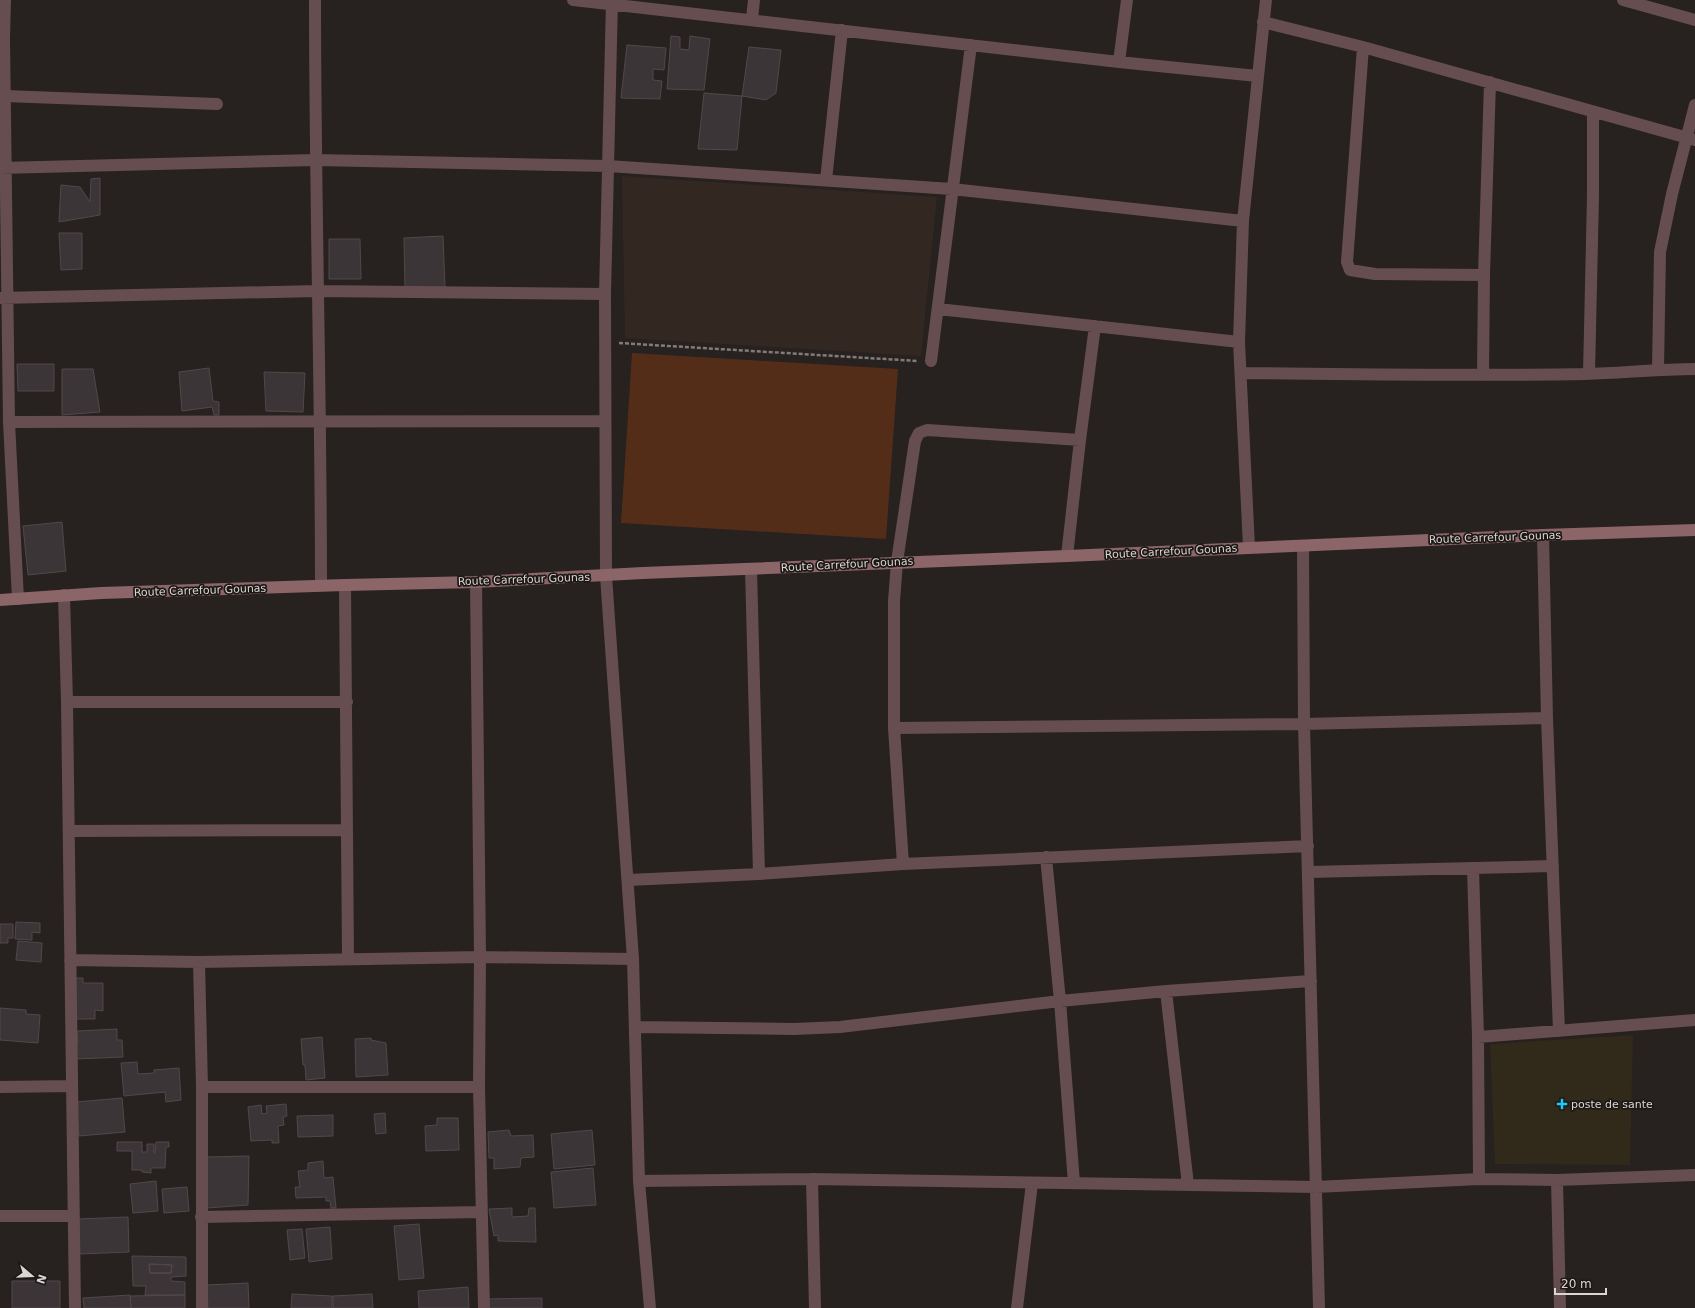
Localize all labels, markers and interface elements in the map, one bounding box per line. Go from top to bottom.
street label: Route Carrefour Gounas [1429,529,1562,546]
street label: Route Carrefour Gounas [1105,542,1238,561]
street label: Route Carrefour Gounas [781,555,914,574]
street label: Route Carrefour Gounas [458,571,591,588]
street label: Route Carrefour Gounas [134,582,267,599]
marker: poste de sante [1556,1098,1568,1110]
place label: poste de sante [1571,1098,1653,1111]
north arrow [12,1256,52,1296]
scale bar [1555,1270,1606,1296]
text: N [33,1273,49,1286]
text: 20 m [1561,1277,1592,1291]

